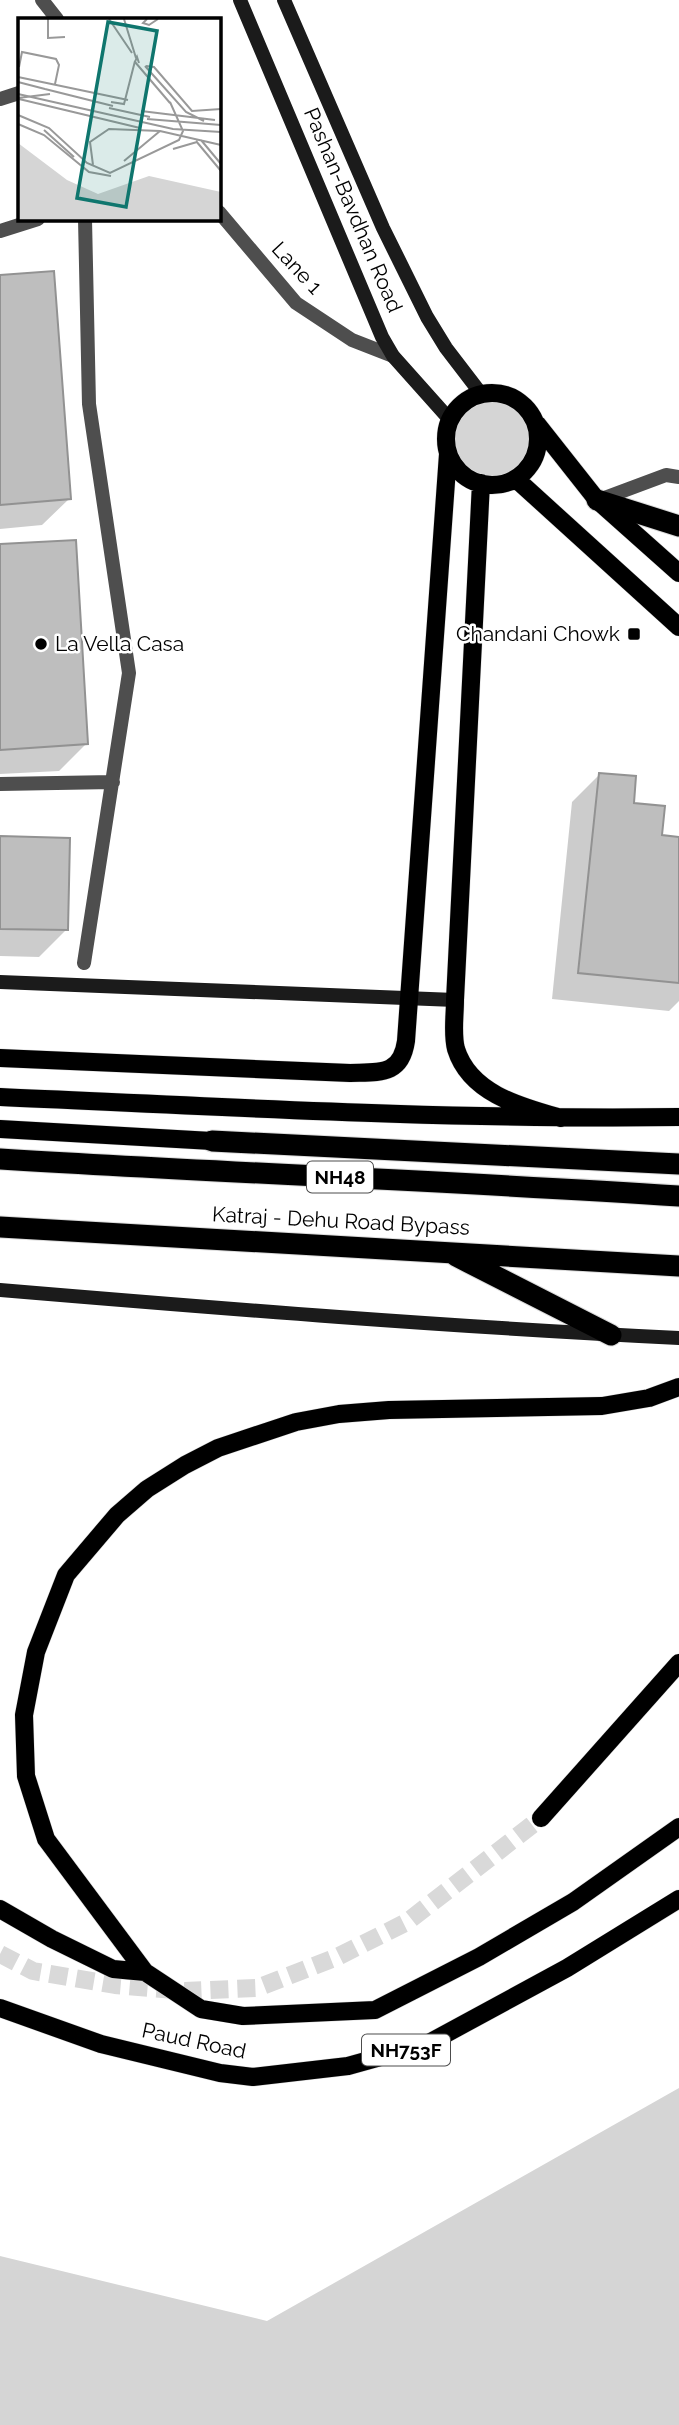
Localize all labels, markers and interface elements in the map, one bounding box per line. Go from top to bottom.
inset map [18,18,220,220]
street label: Pashan-Bavdhan Road [299,104,408,316]
street label: Lane 1 [267,236,328,299]
place label: Chandani Chowk [456,621,620,646]
marker: Chandani Chowk [626,626,642,642]
place label: La Vella Casa [55,631,184,656]
marker: La Vella Casa [33,636,49,652]
road number: NH48 [307,1162,373,1192]
street label: Katraj - Dehu Road Bypass [212,1201,471,1240]
street label: Paud Road [140,2017,248,2064]
road number: NH753F [362,2034,450,2066]

